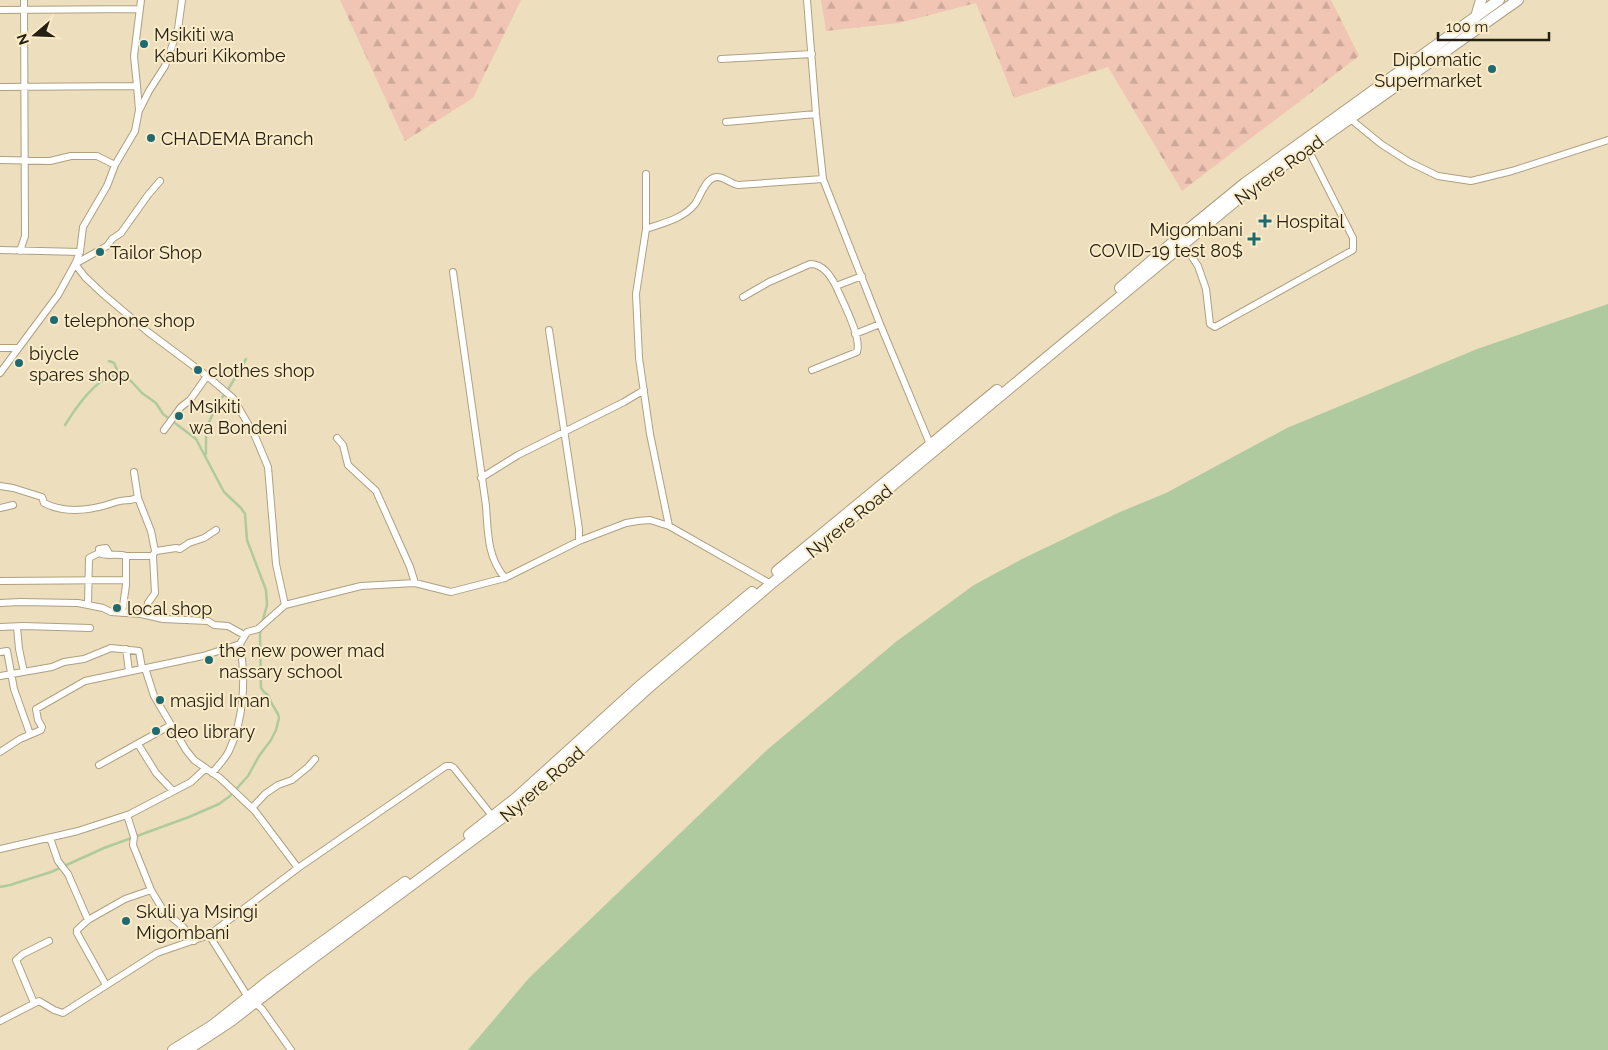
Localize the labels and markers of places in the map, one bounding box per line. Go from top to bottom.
place label: Msikiti wa Kaburi Kikombe [154,24,286,66]
marker: Msikiti wa Kaburi Kikombe [138,38,150,50]
place label: Diplomatic Supermarket [1374,49,1482,91]
marker: Diplomatic Supermarket [1486,63,1498,75]
place label: CHADEMA Branch [161,128,314,149]
marker: CHADEMA Branch [145,132,157,144]
place label: Hospital [1276,211,1344,232]
marker: Hospital [1258,214,1272,228]
place label: Migombani COVID-19 test 80$ [1089,219,1243,261]
marker: Migombani COVID-19 test 80$ [1247,232,1261,246]
place label: Tailor Shop [110,242,202,263]
marker: Tailor Shop [94,246,106,258]
place label: telephone shop [64,310,195,331]
marker: telephone shop [48,314,60,326]
place label: biycle spares shop [29,343,130,385]
marker: biycle spares shop [13,357,25,369]
place label: clothes shop [208,360,315,381]
marker: clothes shop [192,364,204,376]
place label: Msikiti wa Bondeni [189,396,287,438]
marker: Msikiti wa Bondeni [173,410,185,422]
place label: local shop [127,598,212,619]
marker: local shop [111,602,123,614]
place label: the new power mad nassary school [219,640,385,682]
marker: the new power mad nassary school [203,654,215,666]
place label: masjid Iman [170,690,270,711]
marker: masjid Iman [154,694,166,706]
place label: deo library [166,721,255,742]
marker: deo library [150,725,162,737]
place label: Skuli ya Msingi Migombani [136,901,258,943]
marker: Skuli ya Msingi Migombani [120,915,132,927]

